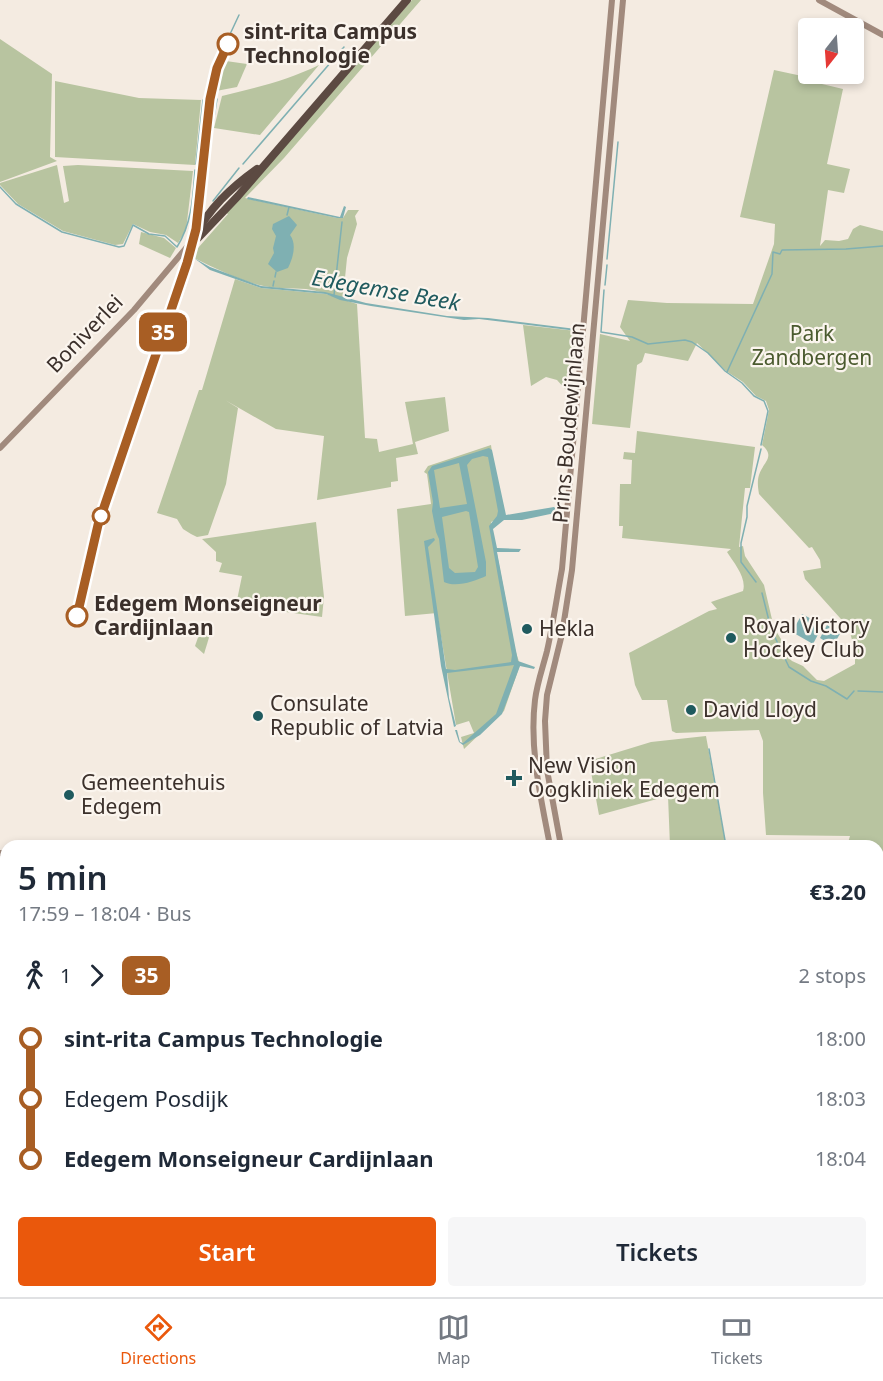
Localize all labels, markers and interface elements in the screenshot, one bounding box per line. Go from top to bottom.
place label: sint-rita Campus Technologie [244,17,417,69]
north arrow [798,18,864,84]
map controls [798,18,864,84]
marker: sint-rita Campus Technologie [217,33,239,55]
water label: Edegemse Beek [310,261,464,317]
street label: Boniverlei [40,288,129,379]
line badge: 35 [136,312,190,352]
text: 35 [151,318,175,346]
park label: Park Zandbergen [752,319,872,371]
street label: Prins Boudewijnlaan [545,321,591,524]
unlabelled marker [92,507,110,525]
place label: Edegem Monseigneur Cardijnlaan [94,589,322,641]
marker: Edegem Monseigneur Cardijnlaan [66,605,88,627]
place label: Royal Victory Hockey Club [743,611,870,663]
place label: Hekla [539,614,595,642]
marker: Hekla [520,622,534,636]
marker: Royal Victory Hockey Club [724,631,738,645]
place label: Consulate Republic of Latvia [270,689,444,741]
place label: David Lloyd [703,695,817,723]
marker: David Lloyd [684,703,698,717]
marker: Consulate Republic of Latvia [251,709,265,723]
place label: New Vision Oogkliniek Edegem [528,751,720,803]
place label: Gemeentehuis Edegem [81,768,225,820]
marker: New Vision Oogkliniek Edegem [505,769,523,787]
marker: Gemeentehuis Edegem [62,788,76,802]
text: 5 min [18,855,108,900]
text: €3.20 [809,876,866,906]
text: 17:59 – 18:04 · Bus [18,900,191,927]
icon: walk [18,959,51,992]
icon: forward [80,959,113,992]
text: 35 [134,961,158,989]
text: 1 [60,962,71,989]
text: 2 stops [799,962,866,989]
text: sint-rita Campus Technologie [64,1023,383,1053]
text: 18:00 [815,1025,866,1052]
text: Edegem Posdijk [64,1083,228,1113]
text: 18:03 [815,1085,866,1112]
text: Edegem Monseigneur Cardijnlaan [64,1143,434,1173]
text: 18:04 [815,1145,866,1172]
button: Start [18,1217,436,1286]
button: Tickets [448,1217,866,1286]
tab: Directions [120,1311,196,1369]
tab: Map [437,1311,470,1369]
tab: Tickets [711,1311,763,1369]

